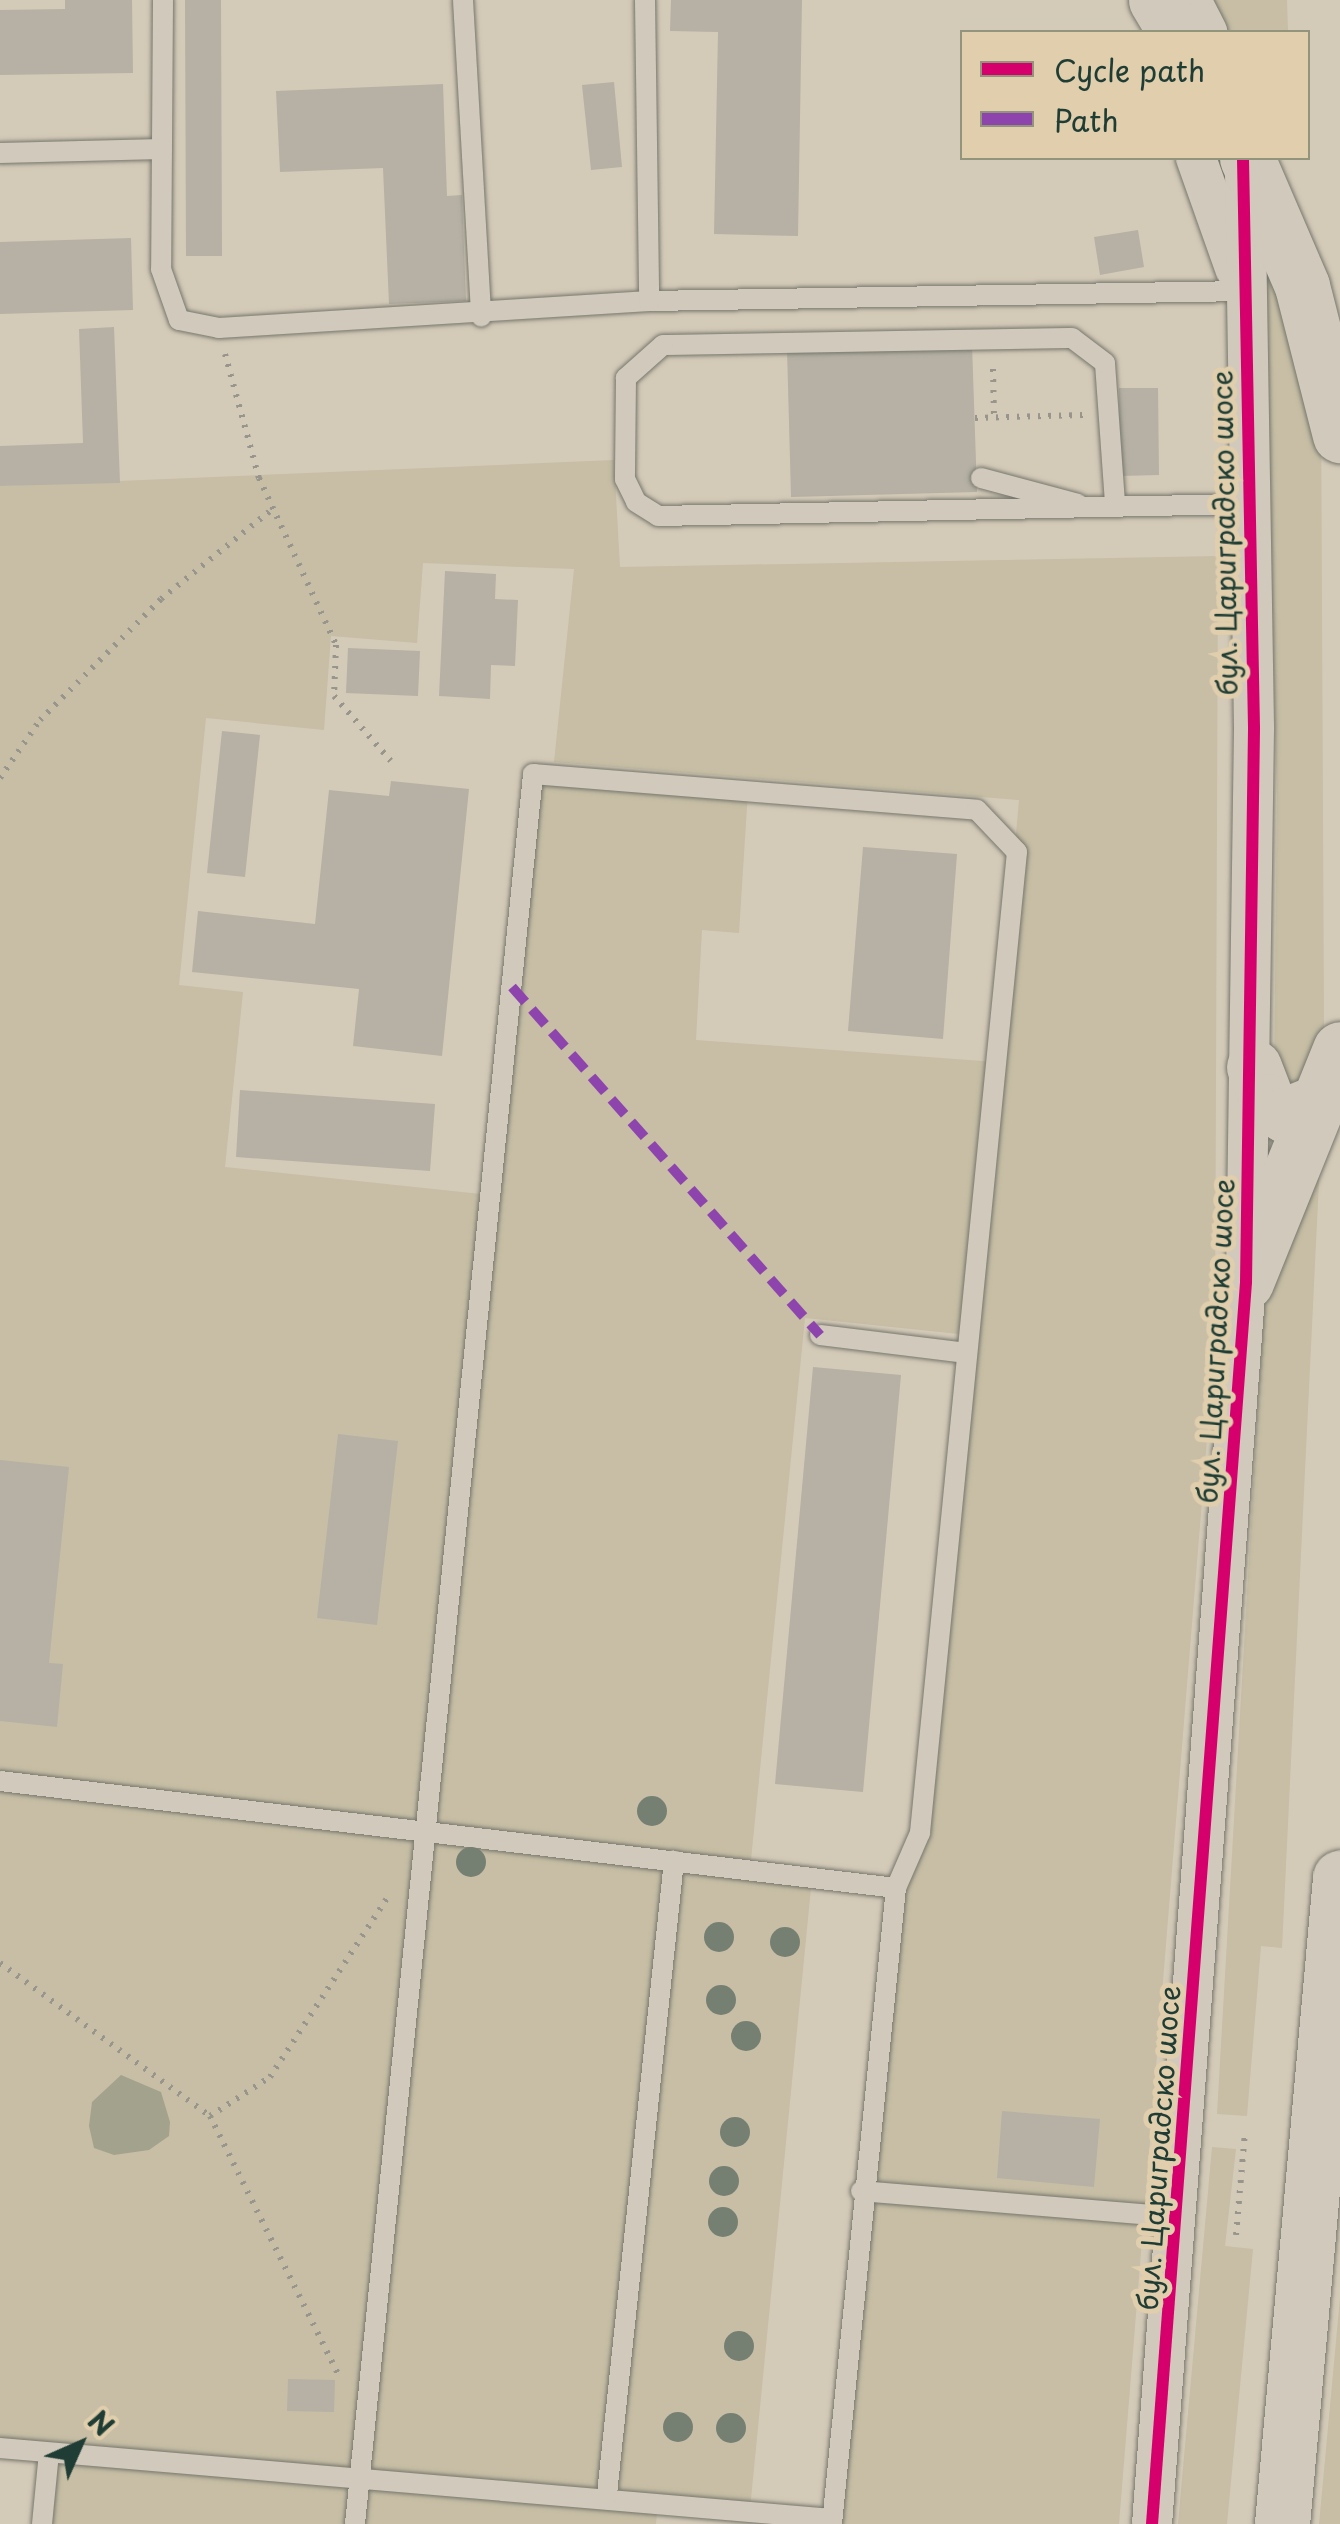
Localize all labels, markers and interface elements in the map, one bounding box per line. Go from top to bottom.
legend [960,30,1310,160]
text: Cycle path [1054,47,1205,92]
text: Path [1054,97,1119,142]
street label: бул. Цариградско шосе [1204,370,1244,696]
street label: бул. Цариградско шосе [1190,1177,1240,1505]
street label: бул. Цариградско шосе [1130,1984,1186,2312]
north arrow [30,2394,130,2494]
text: N [79,2399,125,2445]

